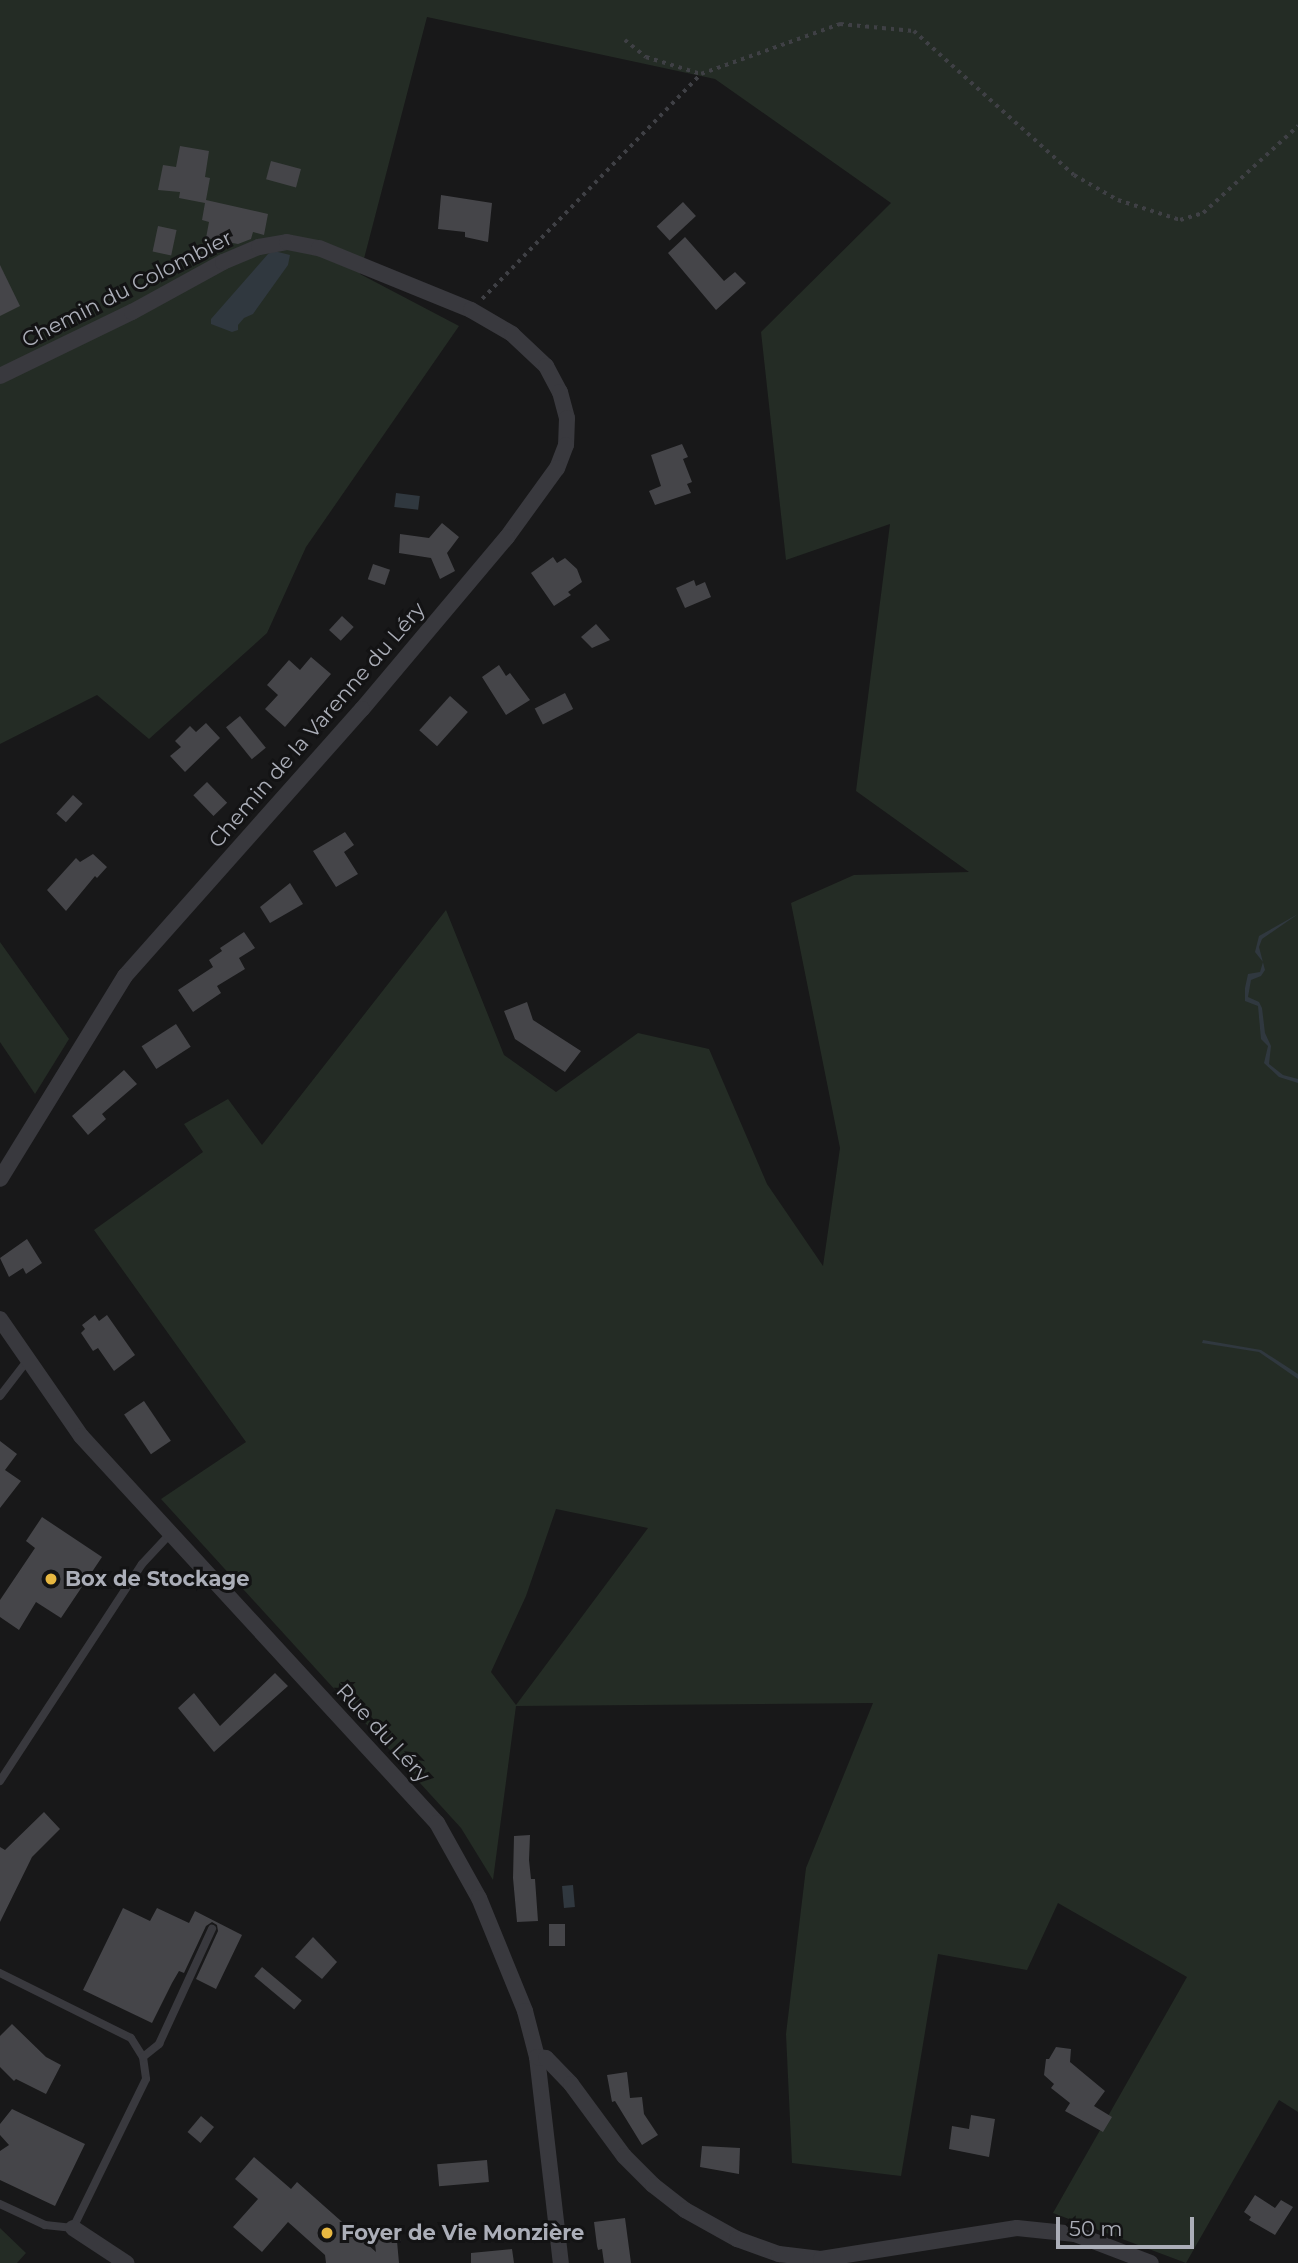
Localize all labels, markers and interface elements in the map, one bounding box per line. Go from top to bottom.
street label: Chemin du Colombier [18,225,236,353]
street label: Chemin de la Varenne du Léry [203,597,431,853]
place label: Box de Stockage [65,1566,249,1592]
marker: Box de Stockage [43,1571,59,1587]
street label: Rue du Léry [331,1678,435,1788]
scale bar [1060,2204,1198,2248]
text: 50 m [1069,2216,1123,2241]
place label: Foyer de Vie Monzière [341,2220,584,2246]
marker: Foyer de Vie Monzière [319,2225,335,2241]

